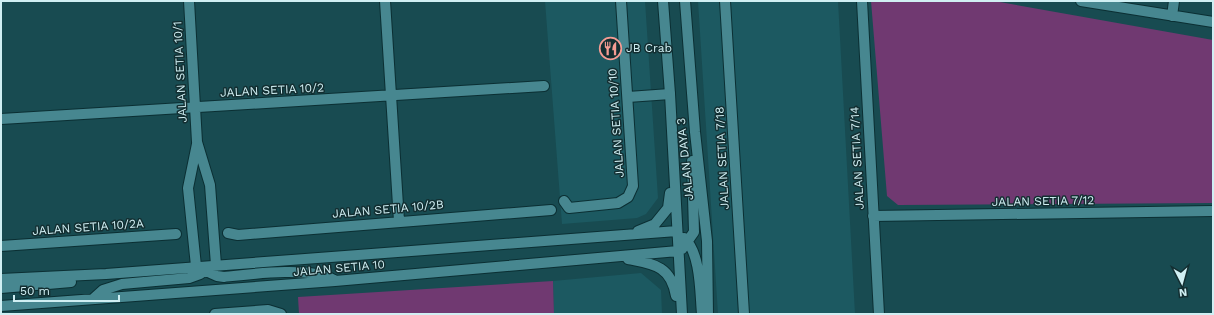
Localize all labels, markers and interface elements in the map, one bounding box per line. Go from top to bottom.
street label: JALAN SETIA 10/1 [170,21,190,123]
restaurant icon: JB Crab [598,35,624,61]
place label: JB Crab [626,41,672,55]
street label: JALAN SETIA 10/10 [605,68,627,178]
street label: JALAN SETIA 10/2 [220,80,324,100]
street label: JALAN SETIA 7/18 [712,106,732,210]
street label: JALAN SETIA 7/14 [847,106,867,210]
street label: JALAN DAYA 3 [674,117,696,201]
street label: JALAN SETIA 7/12 [992,193,1094,209]
street label: JALAN SETIA 10/2B [332,197,445,221]
street label: JALAN SETIA 10/2A [32,216,144,238]
street label: JALAN SETIA 10 [293,257,385,279]
north arrow [1162,263,1202,303]
scale bar [14,277,119,303]
text: 50 m [20,284,50,298]
text: N [1178,286,1188,299]

